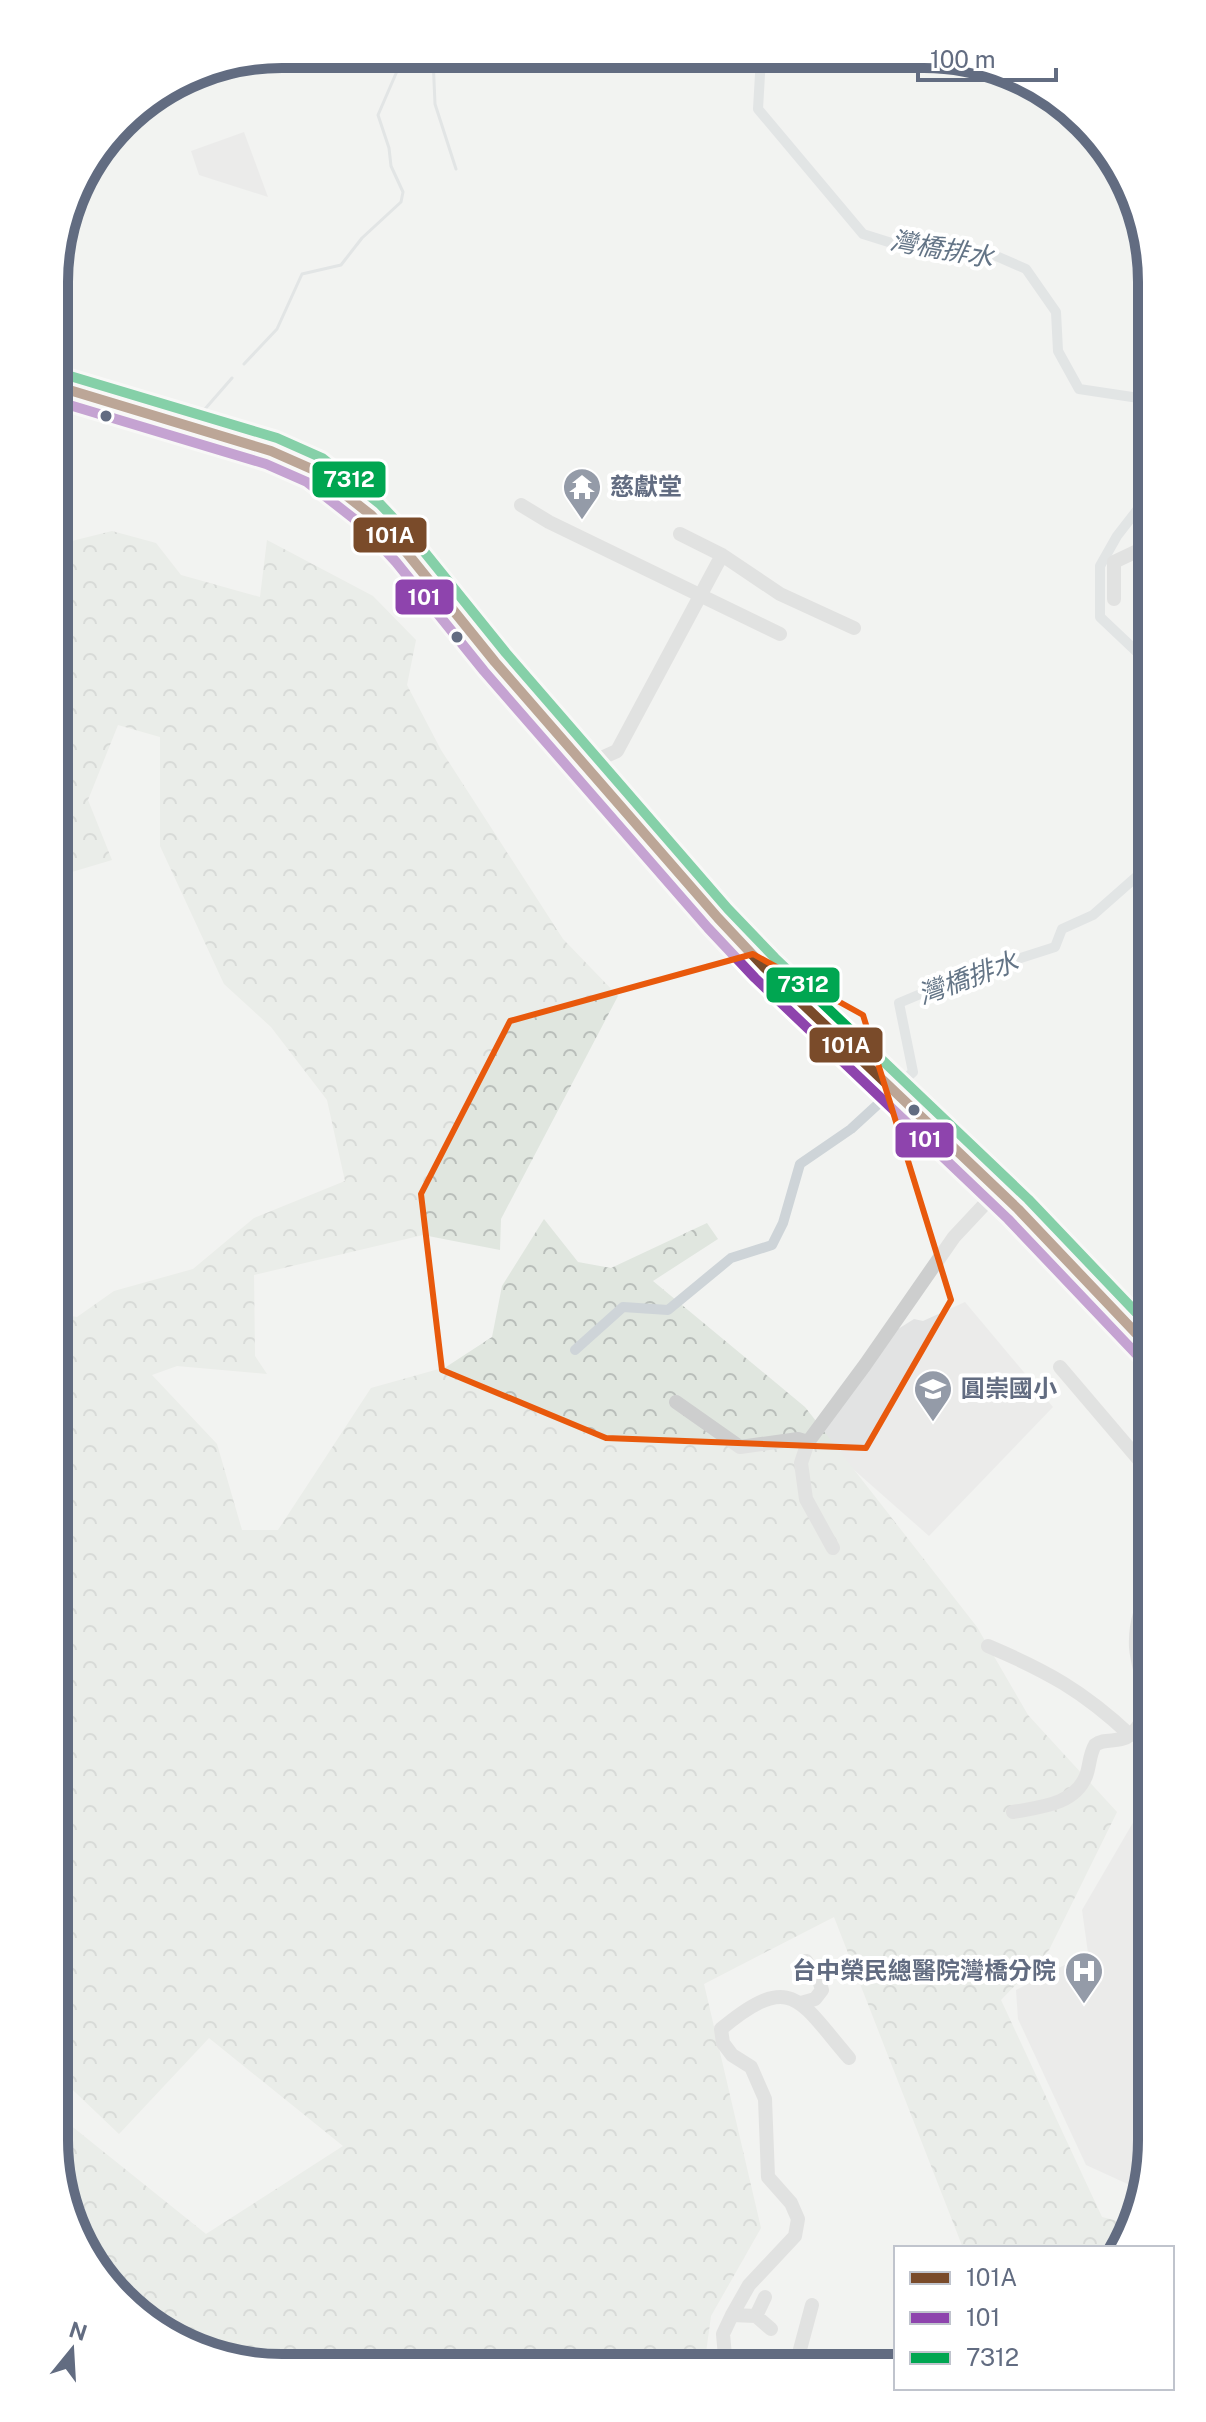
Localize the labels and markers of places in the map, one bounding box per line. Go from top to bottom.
unlabelled marker [98,408,114,424]
temple icon: 慈獻堂 [561,466,603,521]
place label: 慈獻堂 [610,472,682,500]
unlabelled marker [449,629,465,645]
unlabelled marker [906,1102,922,1118]
school or university icon: 圓崇國小 [912,1368,954,1423]
place label: 圓崇國小 [961,1374,1057,1402]
hospital icon: 台中榮民總醫院灣橋分院 [1063,1950,1105,2005]
place label: 台中榮民總醫院灣橋分院 [792,1956,1056,1984]

